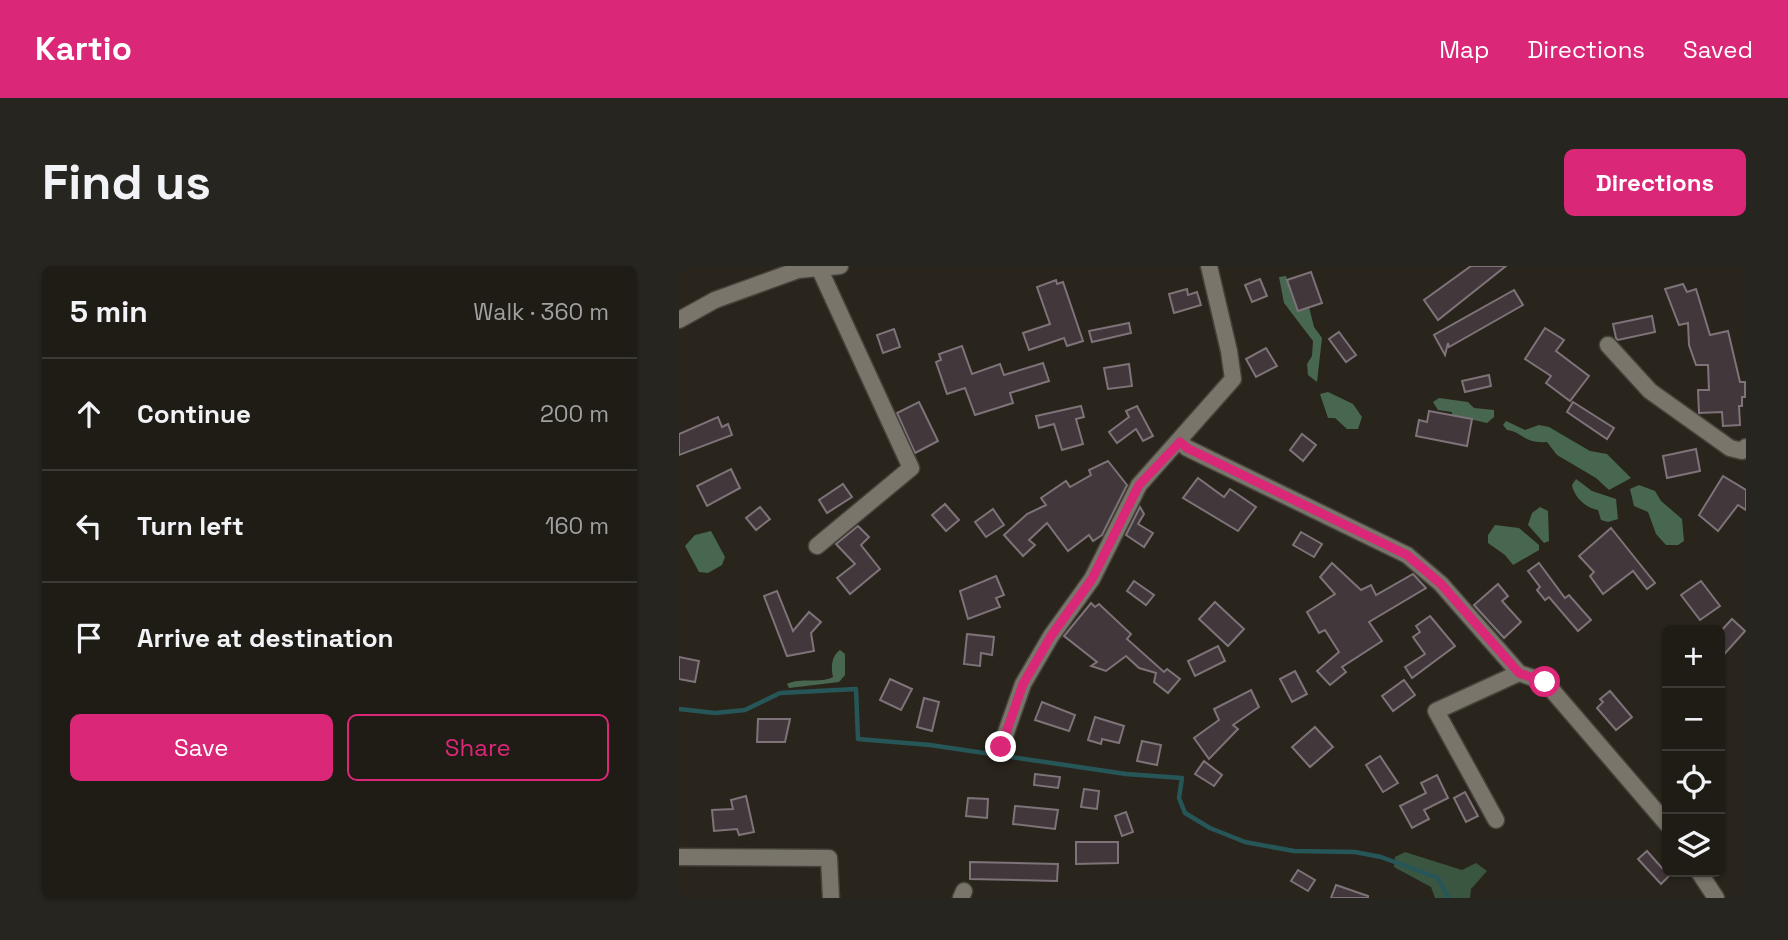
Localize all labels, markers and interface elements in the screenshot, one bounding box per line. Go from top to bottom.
text: Kartio [35,28,132,70]
text: Map [1439,34,1489,65]
text: Directions [1527,34,1645,65]
text: Saved [1683,34,1753,65]
button: Directions [1564,149,1746,216]
text: Find us [42,151,211,213]
text: 5 min [70,292,148,331]
text: Walk · 360 m [473,297,609,327]
icon: ahead [70,395,108,433]
text: Continue [137,397,251,431]
text: 200 m [540,399,609,429]
icon: left [70,507,108,545]
text: Turn left [137,509,244,543]
text: 160 m [545,511,609,541]
icon: arrive [70,619,108,657]
text: Arrive at destination [137,621,394,655]
map controls [1662,625,1725,877]
button: + [1662,625,1725,688]
route start [1529,666,1560,697]
button: − [1662,688,1725,751]
button: Save [70,714,333,781]
button: Share [347,714,609,781]
route end [985,731,1016,762]
button: locate [1662,751,1725,814]
button: layers [1662,814,1725,877]

